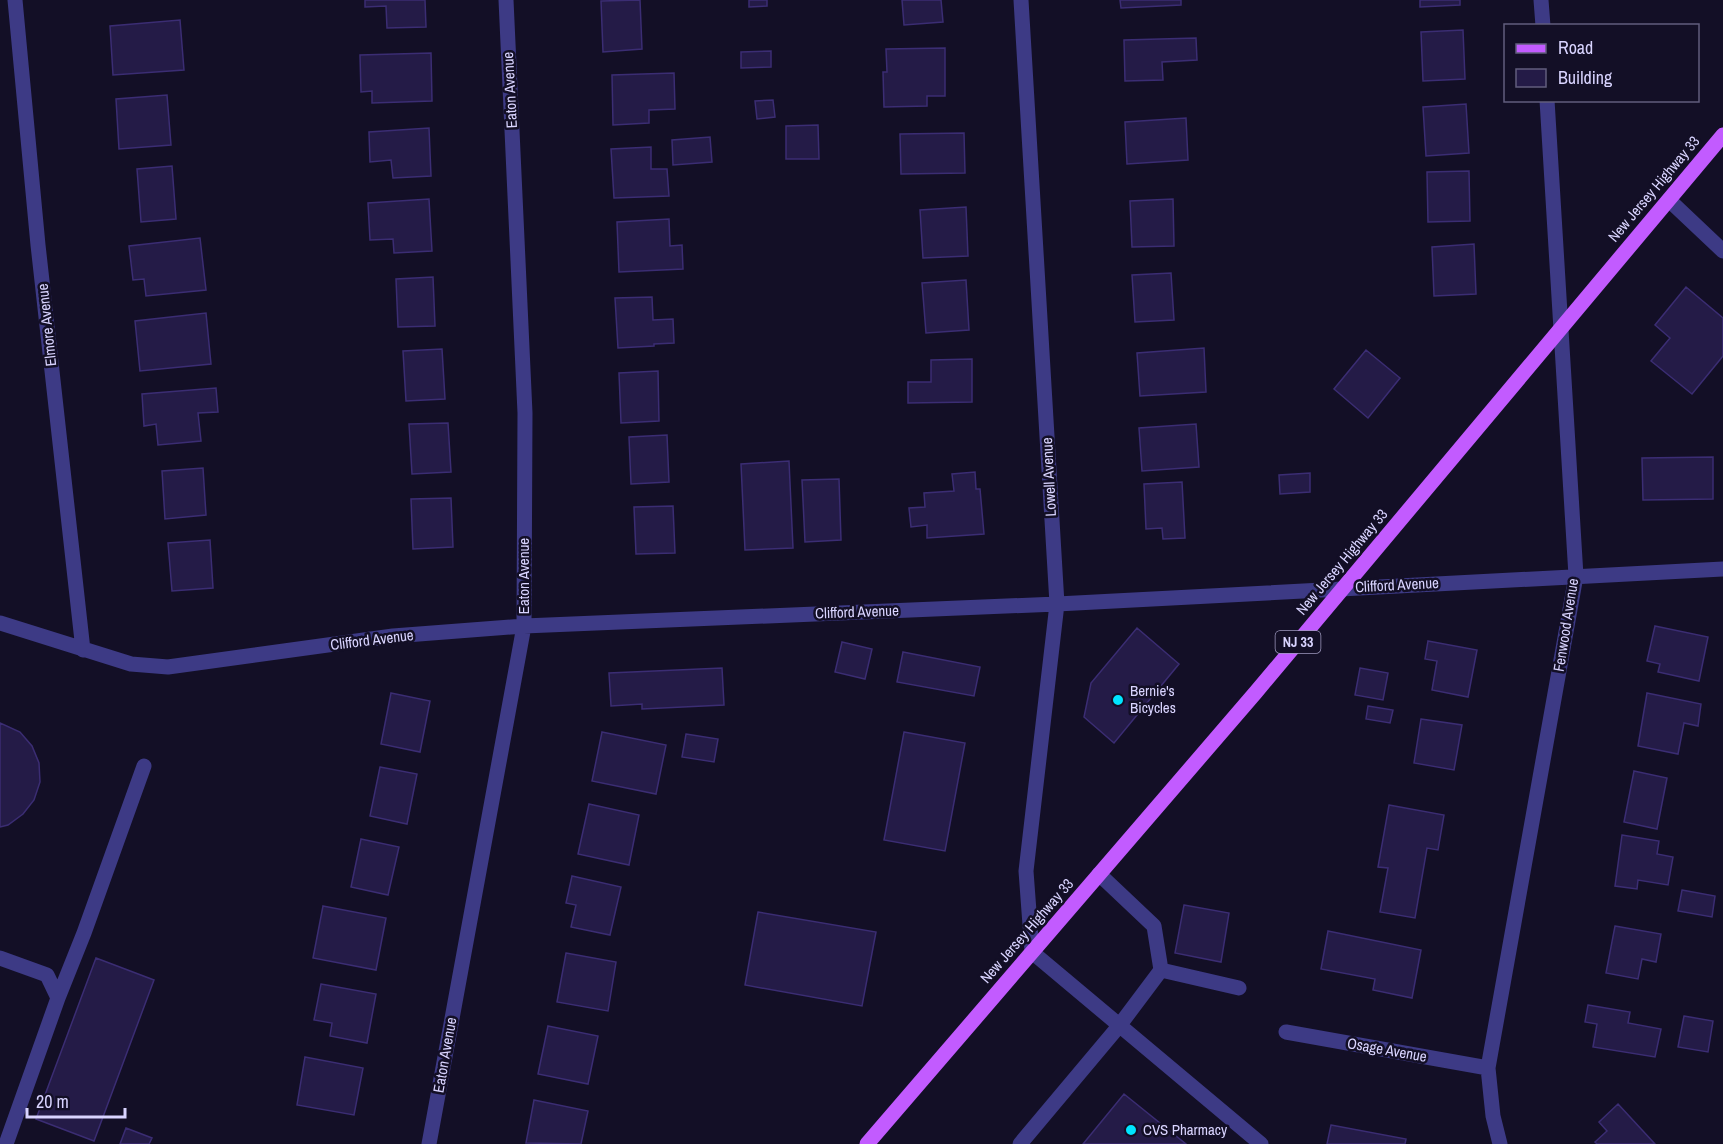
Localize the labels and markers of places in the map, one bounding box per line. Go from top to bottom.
place label: Bernie's Bicycles [1130,680,1176,718]
marker: Bernie's Bicycles [1111,693,1125,707]
place label: CVS Pharmacy [1143,1119,1228,1140]
marker: CVS Pharmacy [1124,1123,1138,1137]

